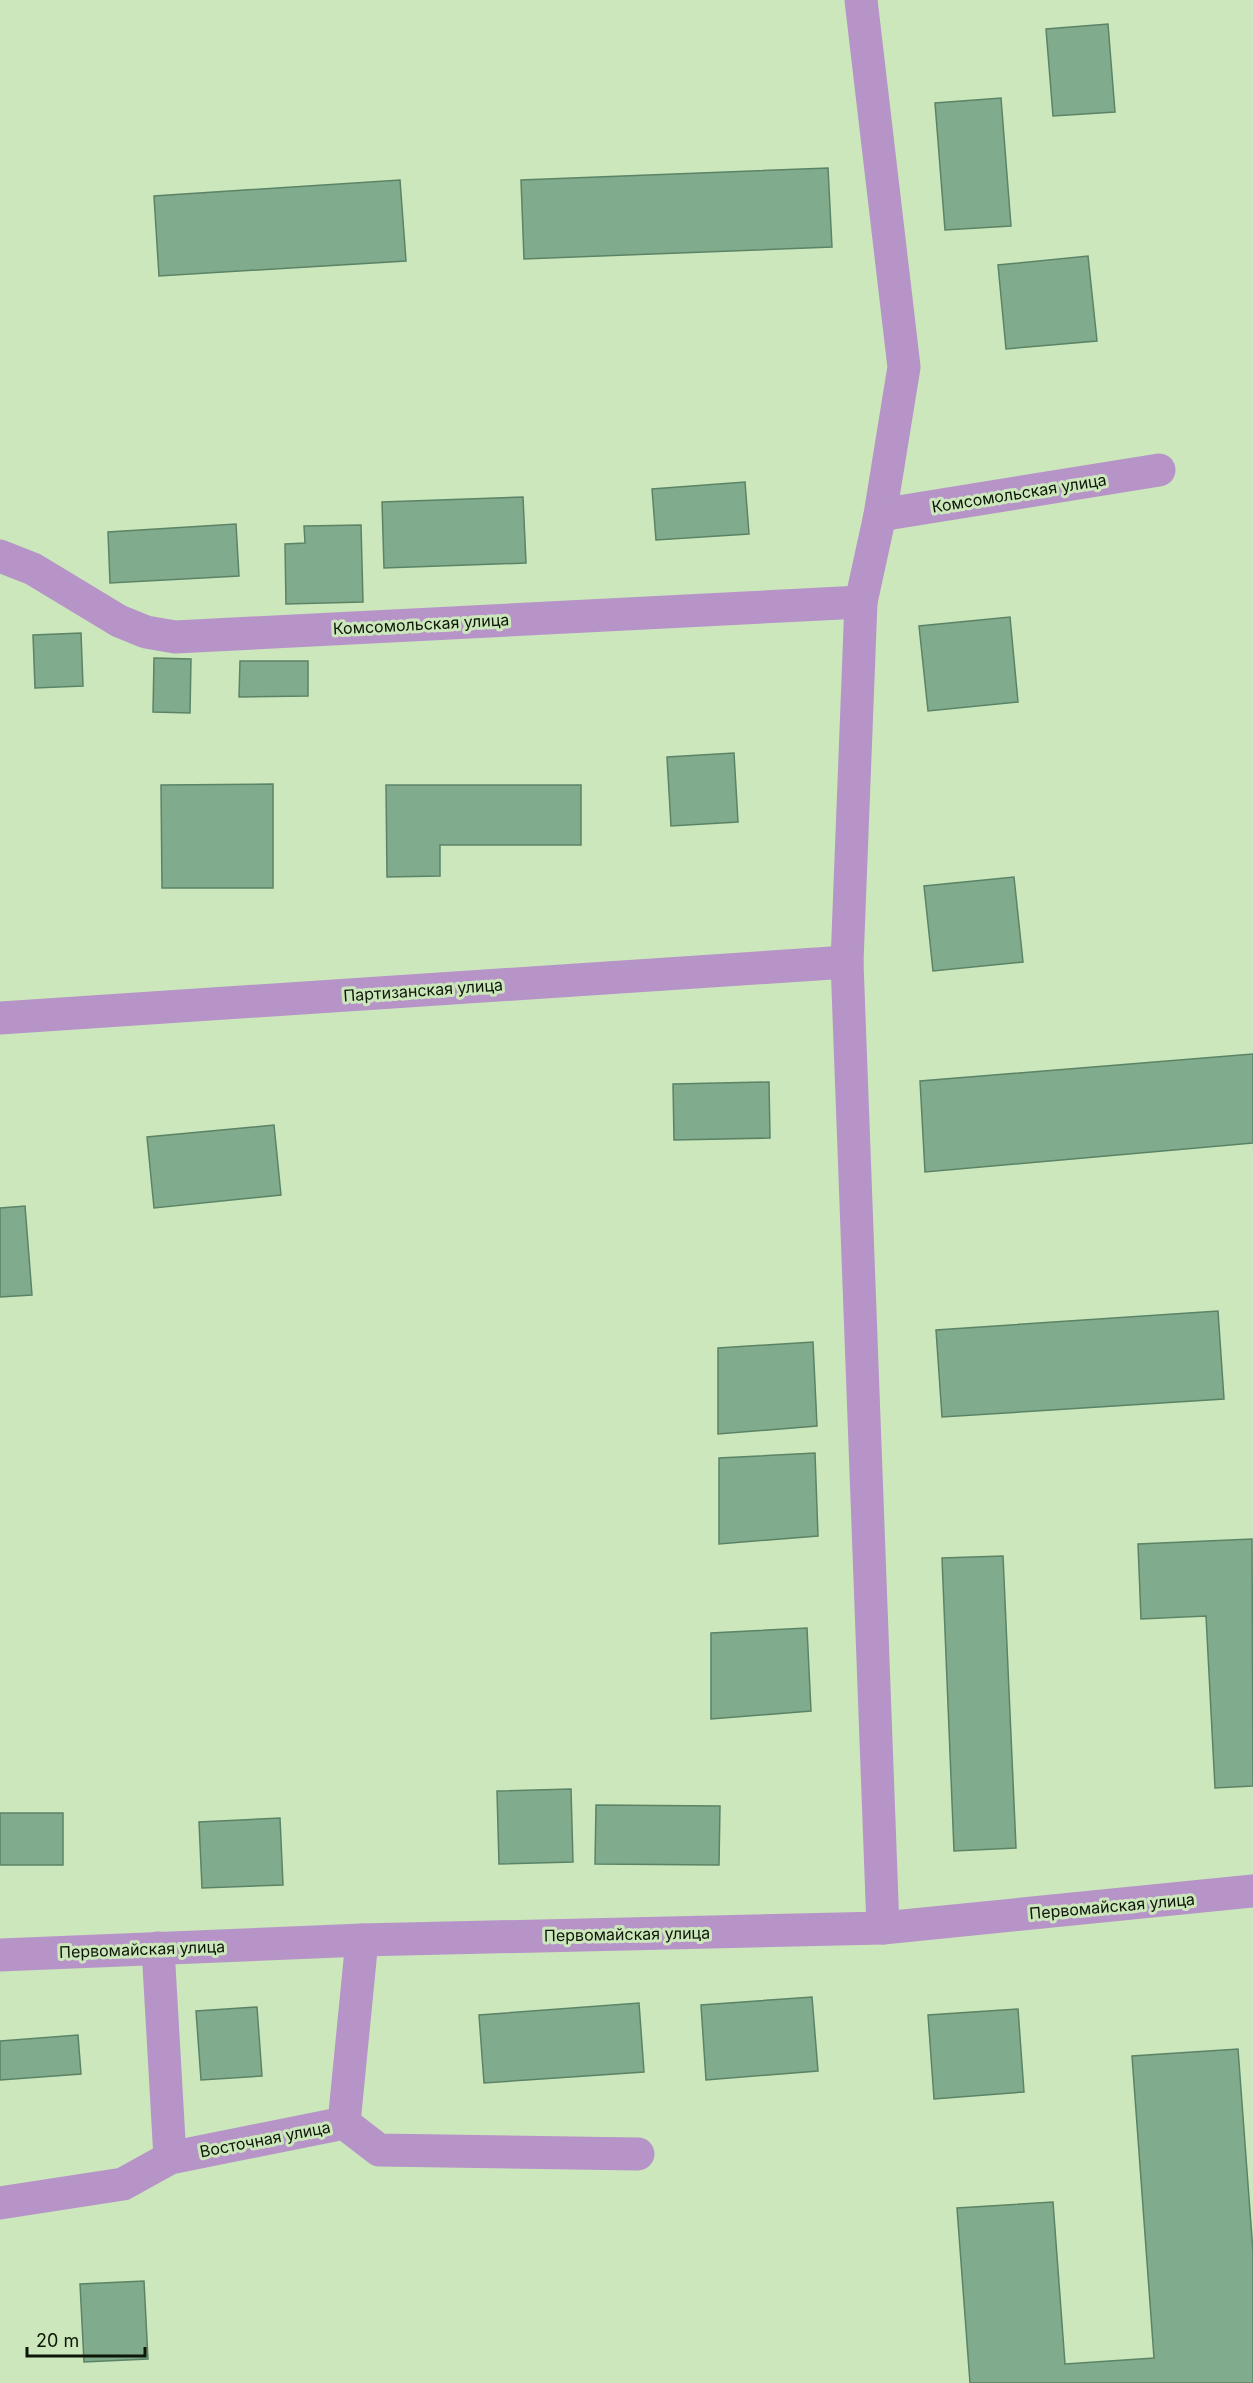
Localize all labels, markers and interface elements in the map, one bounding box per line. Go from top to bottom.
street label: Комсомольская улица [930,469,1108,517]
street label: Комсомольская улица [332,609,510,639]
street label: Партизанская улица [343,974,503,1006]
street label: Первомайская улица [1028,1889,1196,1923]
street label: Первомайская улица [544,1923,710,1945]
street label: Первомайская улица [59,1936,225,1962]
street label: Восточная улица [198,2117,332,2161]
scale bar [27,2320,146,2358]
text: 20 m [36,2330,79,2351]

